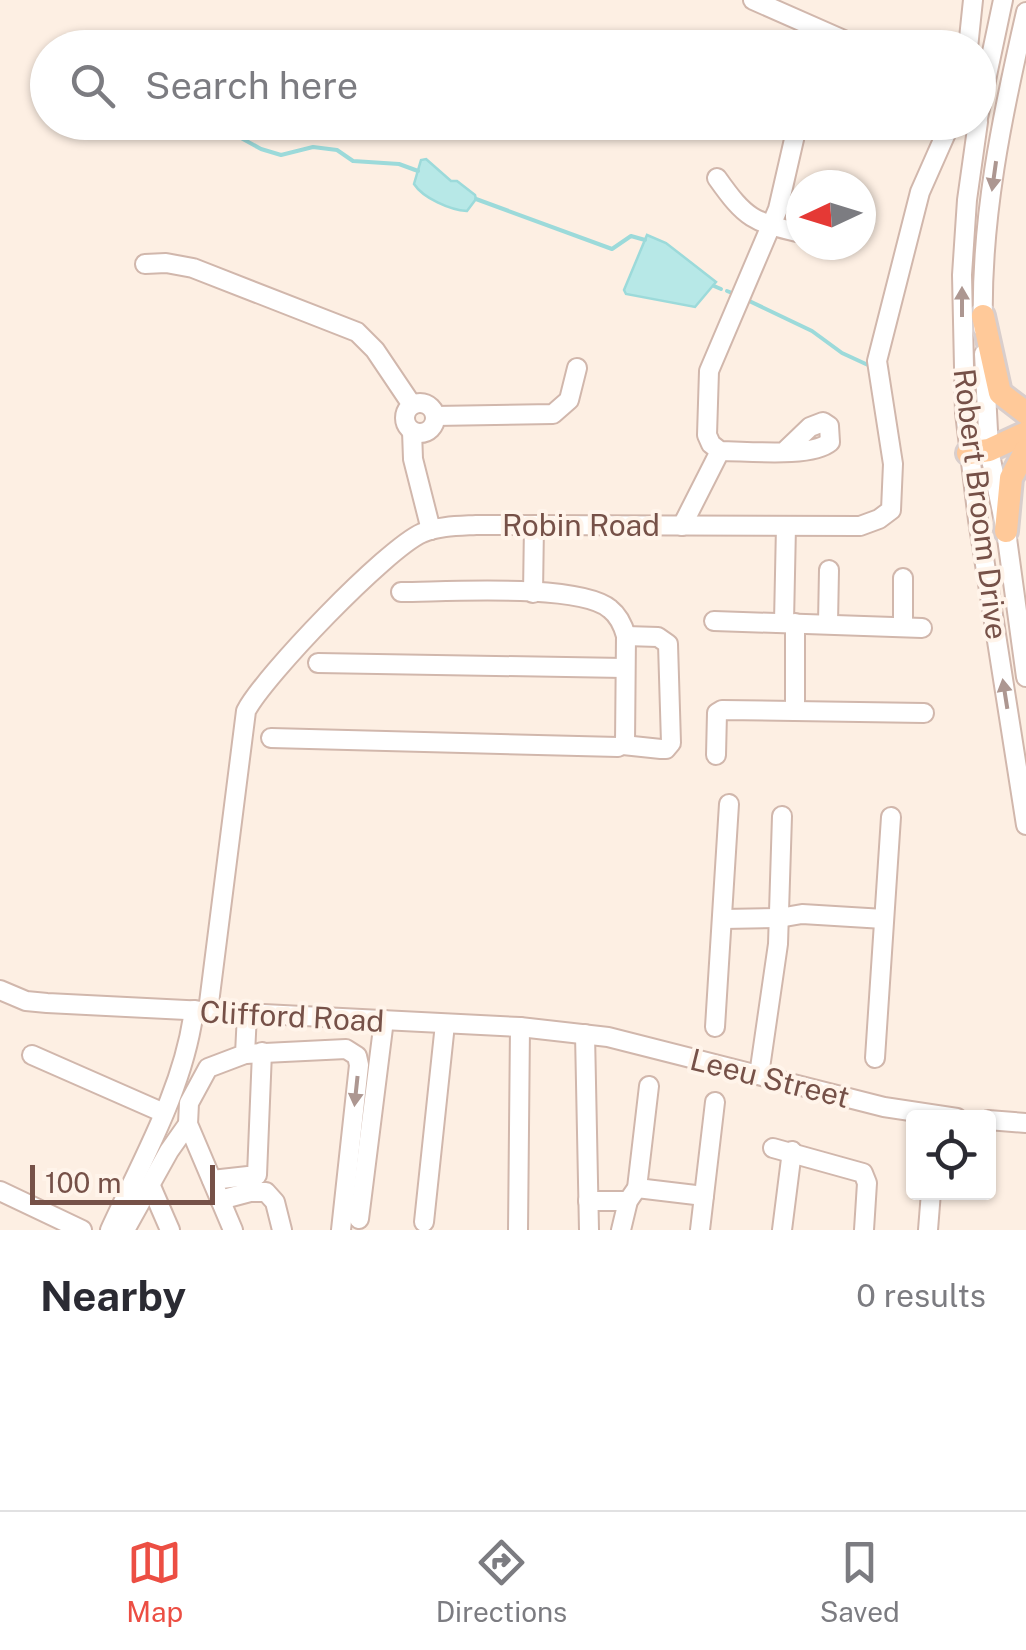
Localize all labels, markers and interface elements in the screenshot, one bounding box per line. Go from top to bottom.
search box [30,30,996,140]
icon: search [65,58,120,113]
text: Search here [145,63,358,108]
one-way arrow [986,161,1002,193]
north arrow [786,170,876,260]
one-way arrow [954,285,970,317]
street label: Robert Broom Drive [947,367,1015,641]
street label: Robin Road [502,507,660,543]
one-way arrow [997,678,1013,709]
street label: Clifford Road [199,993,385,1039]
street label: Leeu Street [687,1041,853,1115]
one-way arrow [348,1076,364,1108]
map controls [906,1110,996,1200]
button: locate [906,1110,996,1200]
scale bar [30,1160,215,1204]
text: 100 m [45,1166,122,1199]
text: Nearby [40,1271,186,1320]
text: 0 results [856,1277,986,1314]
tab: Map [126,1535,183,1628]
tab: Directions [436,1535,567,1628]
tab: Saved [820,1535,900,1628]

